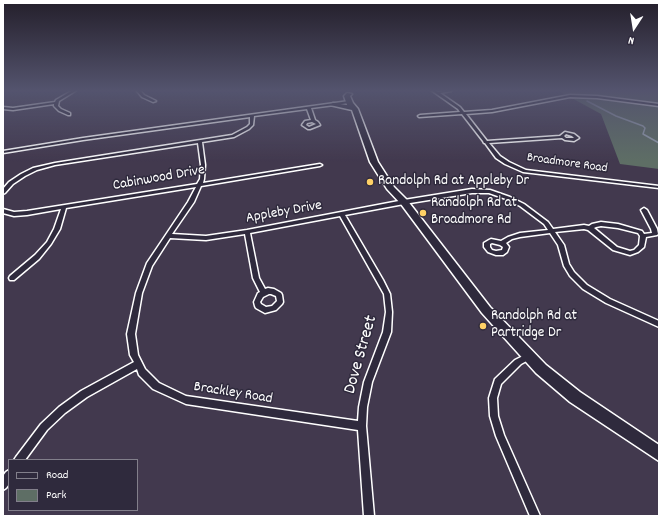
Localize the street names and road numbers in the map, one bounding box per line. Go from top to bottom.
street label: Broadmore Road [526,151,608,177]
street label: Cabinwood Drive [112,162,206,196]
street label: Appleby Drive [244,197,324,229]
street label: Dove Street [341,313,383,397]
street label: Brackley Road [192,379,274,409]

